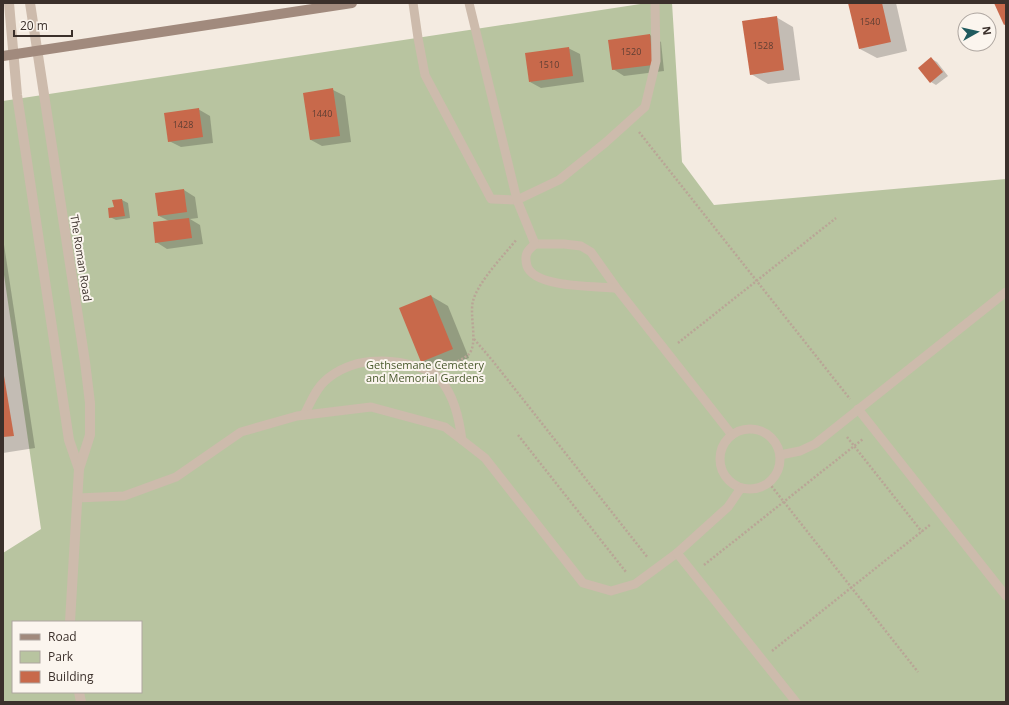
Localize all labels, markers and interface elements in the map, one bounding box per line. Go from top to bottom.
scale bar [14,12,72,38]
north arrow [957,12,997,52]
house number: 1540 [860,15,880,28]
text: 20 m [20,17,48,34]
text: N [979,25,995,36]
house number: 1528 [753,39,773,52]
house number: 1520 [621,45,641,58]
house number: 1510 [539,58,559,71]
house number: 1440 [312,107,332,120]
house number: 1428 [173,118,193,131]
street label: The Roman Road [67,214,96,302]
park label: Gethsemane Cemetery and Memorial Gardens [366,357,484,385]
legend [12,621,142,693]
text: Road [48,628,77,645]
text: Park [48,648,74,665]
text: Building [48,668,94,685]

